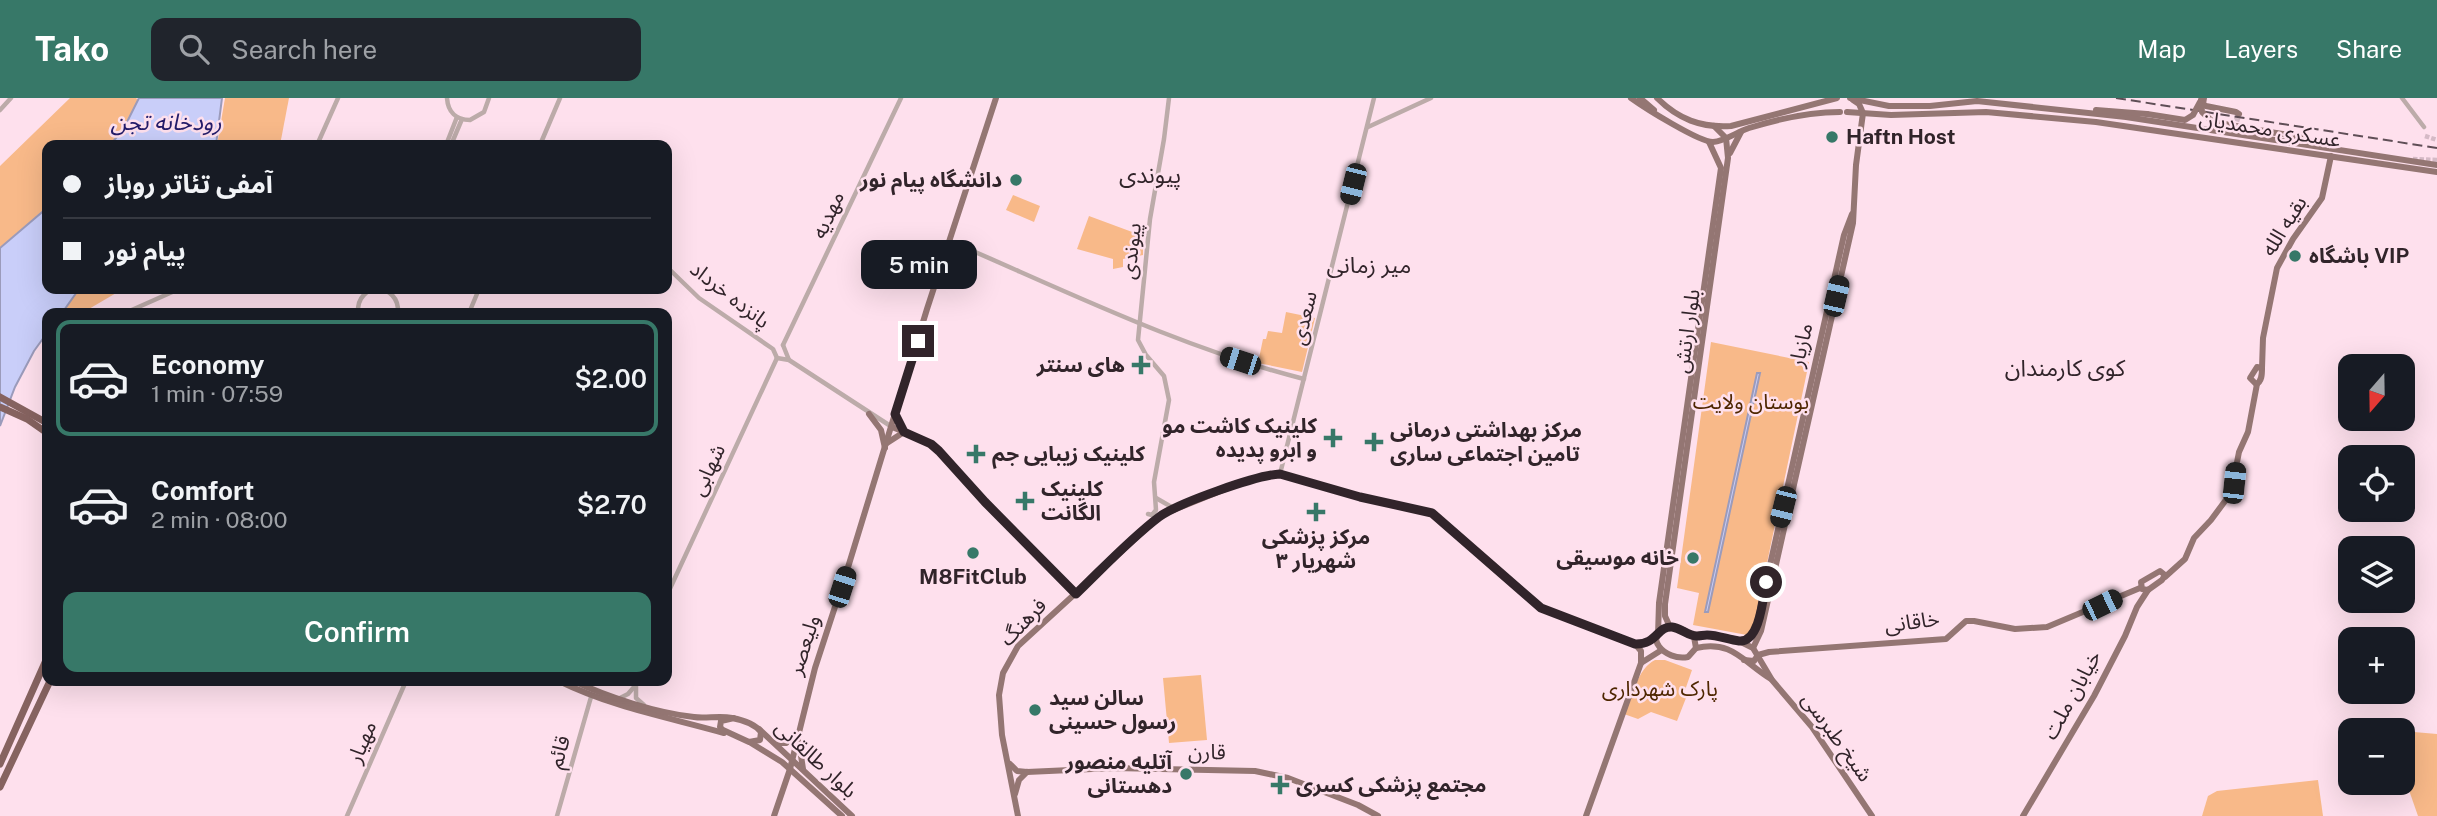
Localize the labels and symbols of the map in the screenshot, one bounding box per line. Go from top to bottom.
street label: عسکری محمدیان [2198,105,2343,152]
water label: رودخانه تجن [110,108,222,136]
place label: Haftn Host [1846,124,1956,149]
marker: Haftn Host [1824,129,1840,145]
district label: پیوندی [1119,161,1181,190]
car [1338,161,1369,207]
place label: دانشگاه پیام نور [859,167,1002,196]
marker: دانشگاه پیام نور [1008,172,1024,188]
street label: مهدیه [806,187,849,242]
street label: بقیه الله [2255,191,2312,260]
street label: پیوندی [1115,221,1147,281]
callout: 5 min [860,240,976,288]
place label: باشگاه VIP [2309,243,2409,268]
marker: باشگاه VIP [2287,248,2303,264]
district label: میر زمانی [1327,251,1411,279]
street label: پانزده خرداد [685,256,775,334]
car [1822,273,1851,319]
street label: بلوار ارتش [1668,287,1705,375]
street label: سعدی [1285,289,1322,347]
street label: مازیار [1783,320,1818,370]
route end [902,325,934,357]
car [1217,345,1264,377]
place label: های سنتر [1036,352,1125,377]
district label: کوی کارمندان [2005,354,2126,382]
north arrow [2338,354,2415,430]
marker: های سنتر [1131,355,1151,375]
park label: بوستان ولایت [1693,389,1809,414]
place label: کلینیک کاشت مو و ابرو پدیده [1162,413,1317,464]
place label: مرکز بهداشتی درمانی تامین اجتماعی ساری [1390,417,1582,466]
marker: کلینیک کاشت مو و ابرو پدیده [1323,428,1343,448]
marker: مرکز بهداشتی درمانی تامین اجتماعی ساری [1364,432,1384,452]
street label: شهابی [685,440,730,500]
place label: کلینیک زیبایی جم [992,441,1146,469]
marker: کلینیک زیبایی جم [966,444,986,464]
car [2222,461,2247,505]
place label: کلینیک الگانت [1041,476,1103,525]
car [1768,484,1799,530]
marker: کلینیک الگانت [1015,491,1035,511]
marker: مرکز پزشکی شهریار ۳ [1306,502,1326,522]
place label: مرکز پزشکی شهریار ۳ [1262,524,1370,573]
marker: M8FitClub [965,545,981,561]
place label: خانه موسیقی [1556,545,1679,570]
marker: خانه موسیقی [1685,550,1701,566]
car [826,564,859,610]
place label: M8FitClub [919,564,1027,589]
route start [1750,566,1782,598]
car [2079,586,2126,624]
street label: فرهنگ [994,593,1051,651]
street label: خاقانی [1883,606,1941,637]
street label: ولیعصر [782,612,825,679]
street label: خیابان ملت [2037,646,2106,744]
park label: پارک شهرداری [1602,676,1718,702]
place label: سالن سید رسول حسینی [1049,685,1176,734]
street label: شیخ طبرسی [1794,687,1878,788]
marker: سالن سید رسول حسینی [1027,702,1043,718]
street label: بلوار طالقانی [770,714,863,803]
street label: مهیار [341,717,382,768]
street label: قائم [542,733,578,772]
street label: قارن [1188,739,1226,764]
place label: آتلیه منصور دهستانی [1065,749,1173,798]
marker: آتلیه منصور دهستانی [1178,766,1194,782]
place label: مجتمع پزشکی کسری [1296,772,1487,800]
marker: مجتمع پزشکی کسری [1270,775,1290,795]

